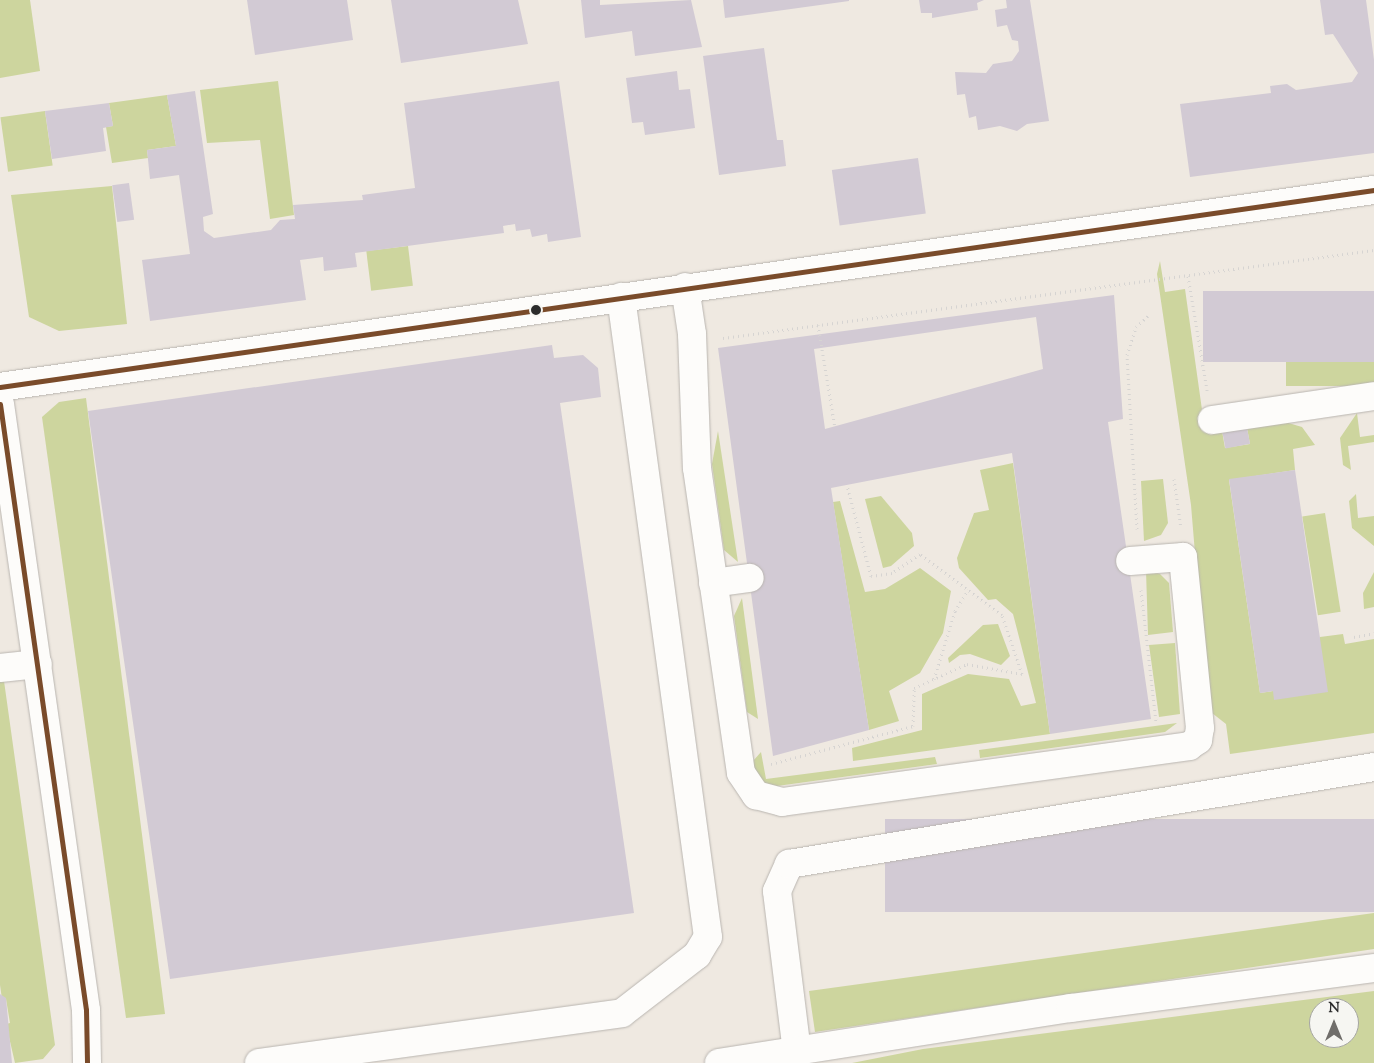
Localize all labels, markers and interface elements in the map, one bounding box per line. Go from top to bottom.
unlabelled marker [531,305,541,315]
north arrow [1309,998,1359,1048]
text: N [1328,999,1340,1019]

